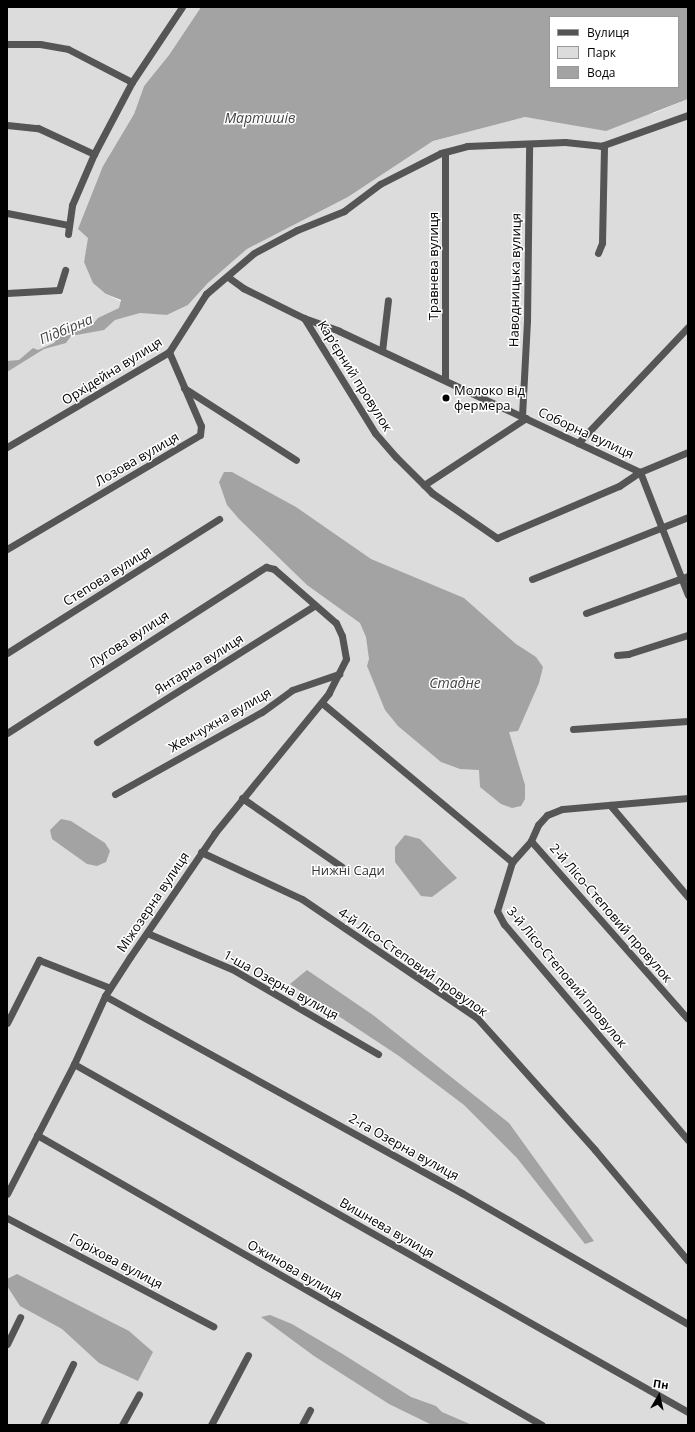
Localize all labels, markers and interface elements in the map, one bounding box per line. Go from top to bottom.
legend [549,16,679,88]
text: Вулиця [587,24,629,41]
text: Парк [587,44,616,61]
text: Вода [587,64,616,81]
water label: Мартишів [224,110,296,126]
street label: Травнева вулиця [425,212,441,320]
street label: Наводницька вулиця [506,213,524,347]
water label: Підбірна [37,310,95,348]
street label: Карʼєрний провулок [315,318,395,434]
street label: Орхідейна вулиця [59,334,165,408]
place label: Молоко від фермера [454,383,525,414]
marker: Молоко від фермера [441,393,451,403]
street label: Соборна вулиця [536,404,636,462]
street label: Лозова вулиця [92,429,182,489]
street label: Степова вулиця [60,543,154,609]
street label: Лугова вулиця [86,607,172,671]
street label: Янтарна вулиця [152,630,246,698]
water label: Стадне [429,675,481,691]
street label: Жемчужна вулиця [166,684,274,756]
street label: 2-й Лісо-Степовий провулок [547,841,675,985]
street label: Міжозерна вулиця [114,849,192,955]
park label: Нижні Сади [311,862,385,878]
street label: 4-й Лісо-Степовий провулок [335,904,491,1020]
street label: 3-й Лісо-Степовий провулок [504,904,630,1050]
street label: 1-ша Озерна вулиця [221,947,341,1023]
street label: 2-га Озерна вулиця [346,1110,462,1184]
street label: Вишнева вулиця [337,1195,437,1261]
street label: Горіхова вулиця [67,1230,165,1292]
street label: Ожинова вулиця [245,1236,345,1304]
text: Пн [652,1375,670,1392]
north arrow [639,1376,679,1416]

